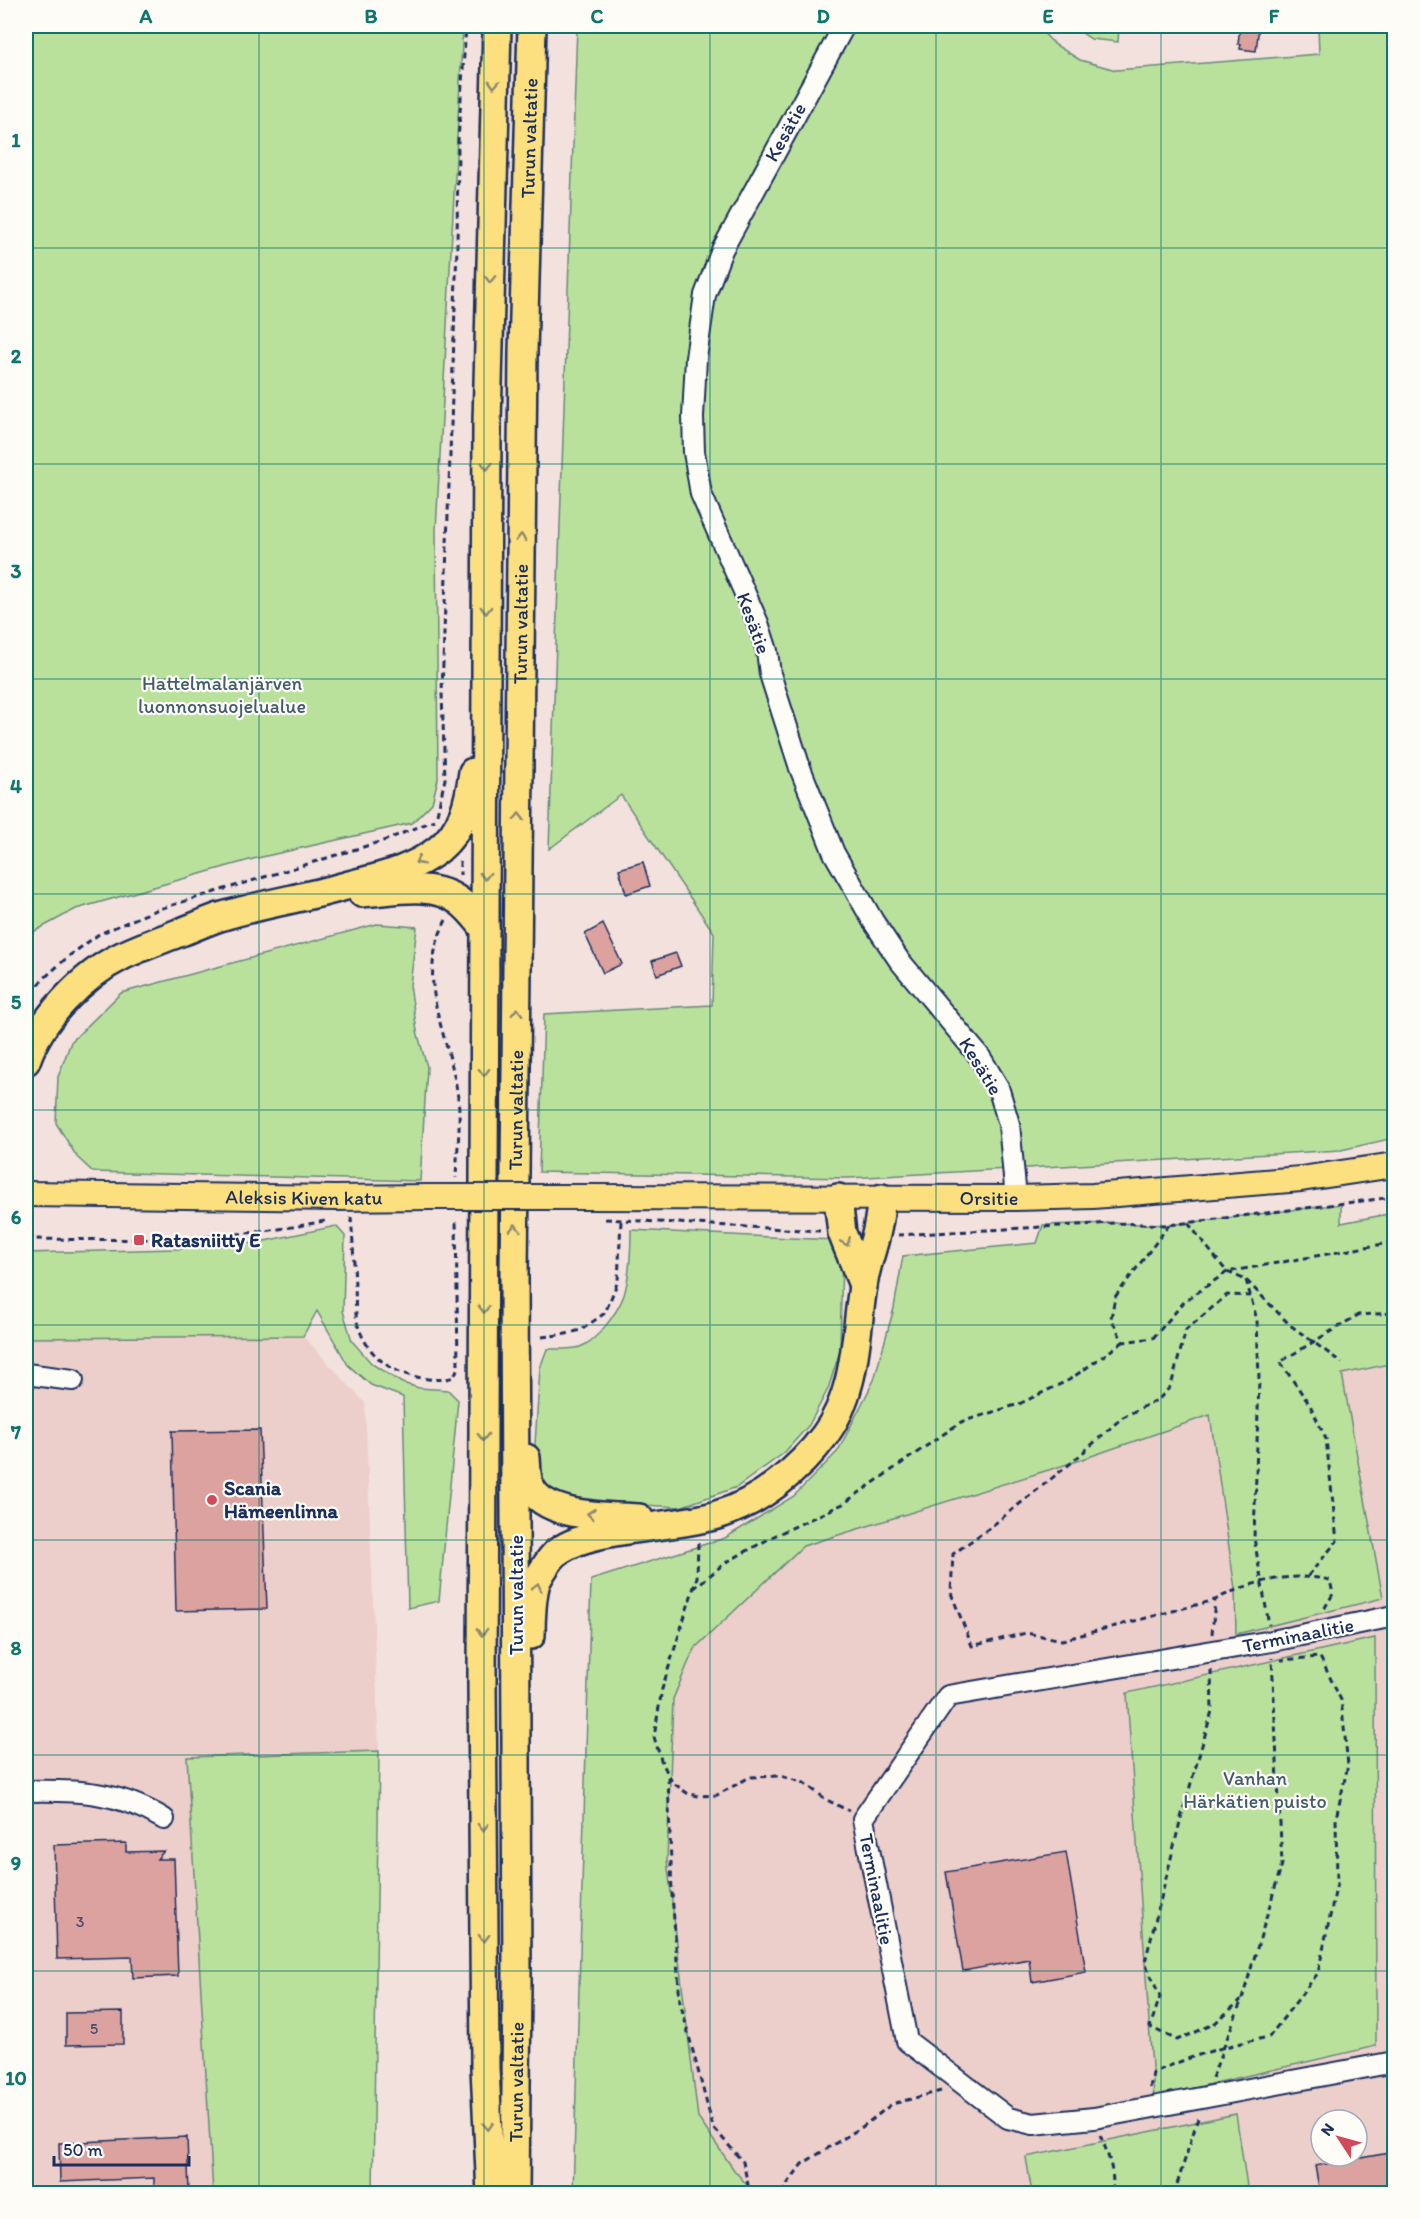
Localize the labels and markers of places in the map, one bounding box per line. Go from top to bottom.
place label: Ratasniitty E [151,1228,260,1253]
marker: Ratasniitty E [132,1233,146,1247]
place label: Scania Hämeenlinna [224,1476,338,1523]
marker: Scania Hämeenlinna [205,1493,219,1507]

